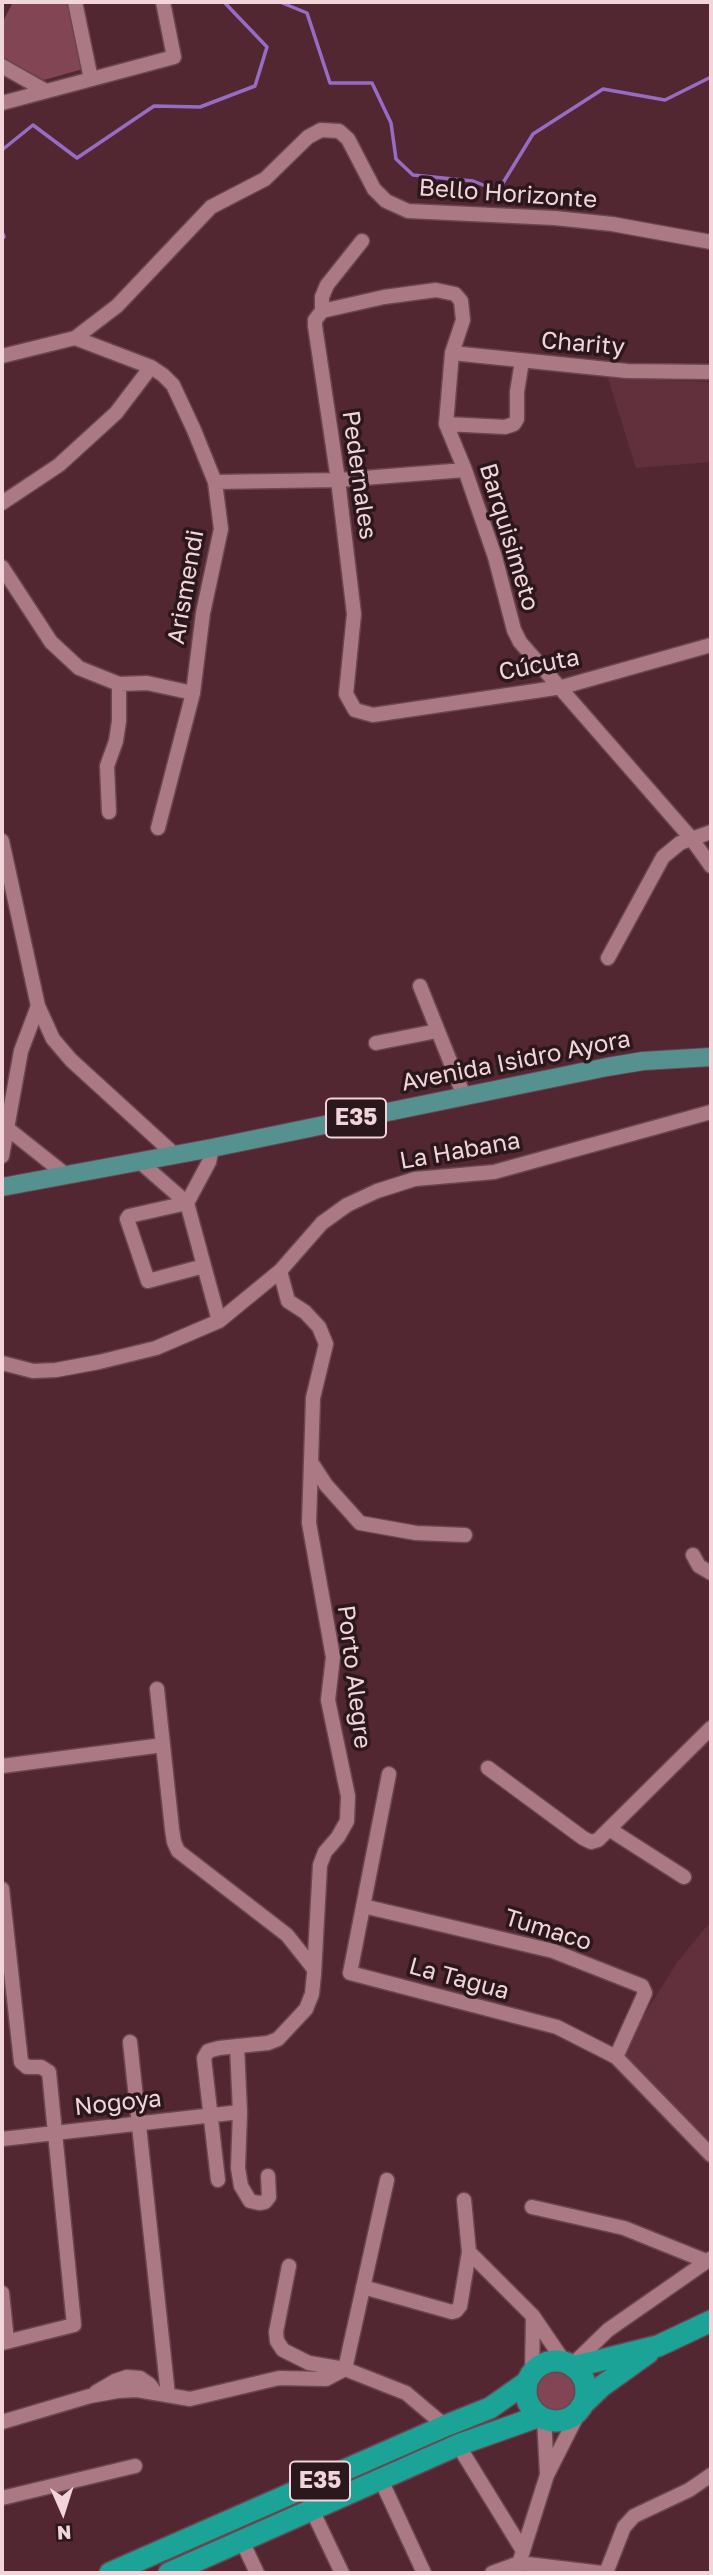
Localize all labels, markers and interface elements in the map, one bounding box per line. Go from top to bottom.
street label: Bello Horizonte [418,173,598,215]
street label: Charity [540,326,626,362]
street label: Pedernales [336,409,382,541]
street label: Barquisimeto [473,460,545,614]
street label: Arismendi [162,528,210,646]
street label: Cúcuta [496,643,582,687]
street label: Avenida Isidro Ayora [399,1025,633,1097]
road number: E35 [326,1098,386,1138]
street label: La Habana [397,1126,523,1176]
street label: Porto Alegre [331,1604,377,1750]
street label: Tumaco [501,1903,595,1957]
street label: La Tagua [406,1952,512,2006]
street label: Nogoya [73,2084,163,2122]
road number: E35 [290,2462,350,2500]
north arrow [28,2477,98,2547]
text: N [56,2522,72,2545]

